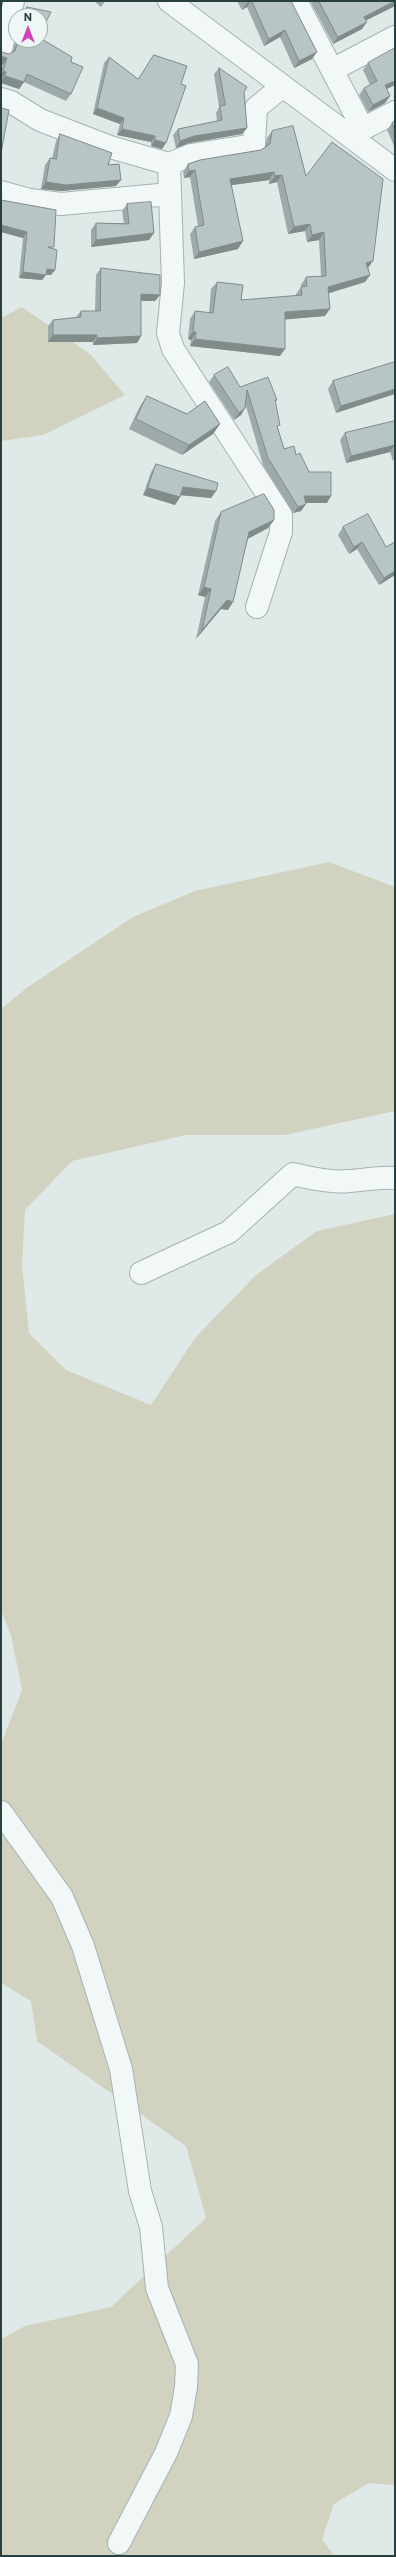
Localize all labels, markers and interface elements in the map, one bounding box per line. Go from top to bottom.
north arrow [8,8,48,48]
text: N [24,10,32,23]

